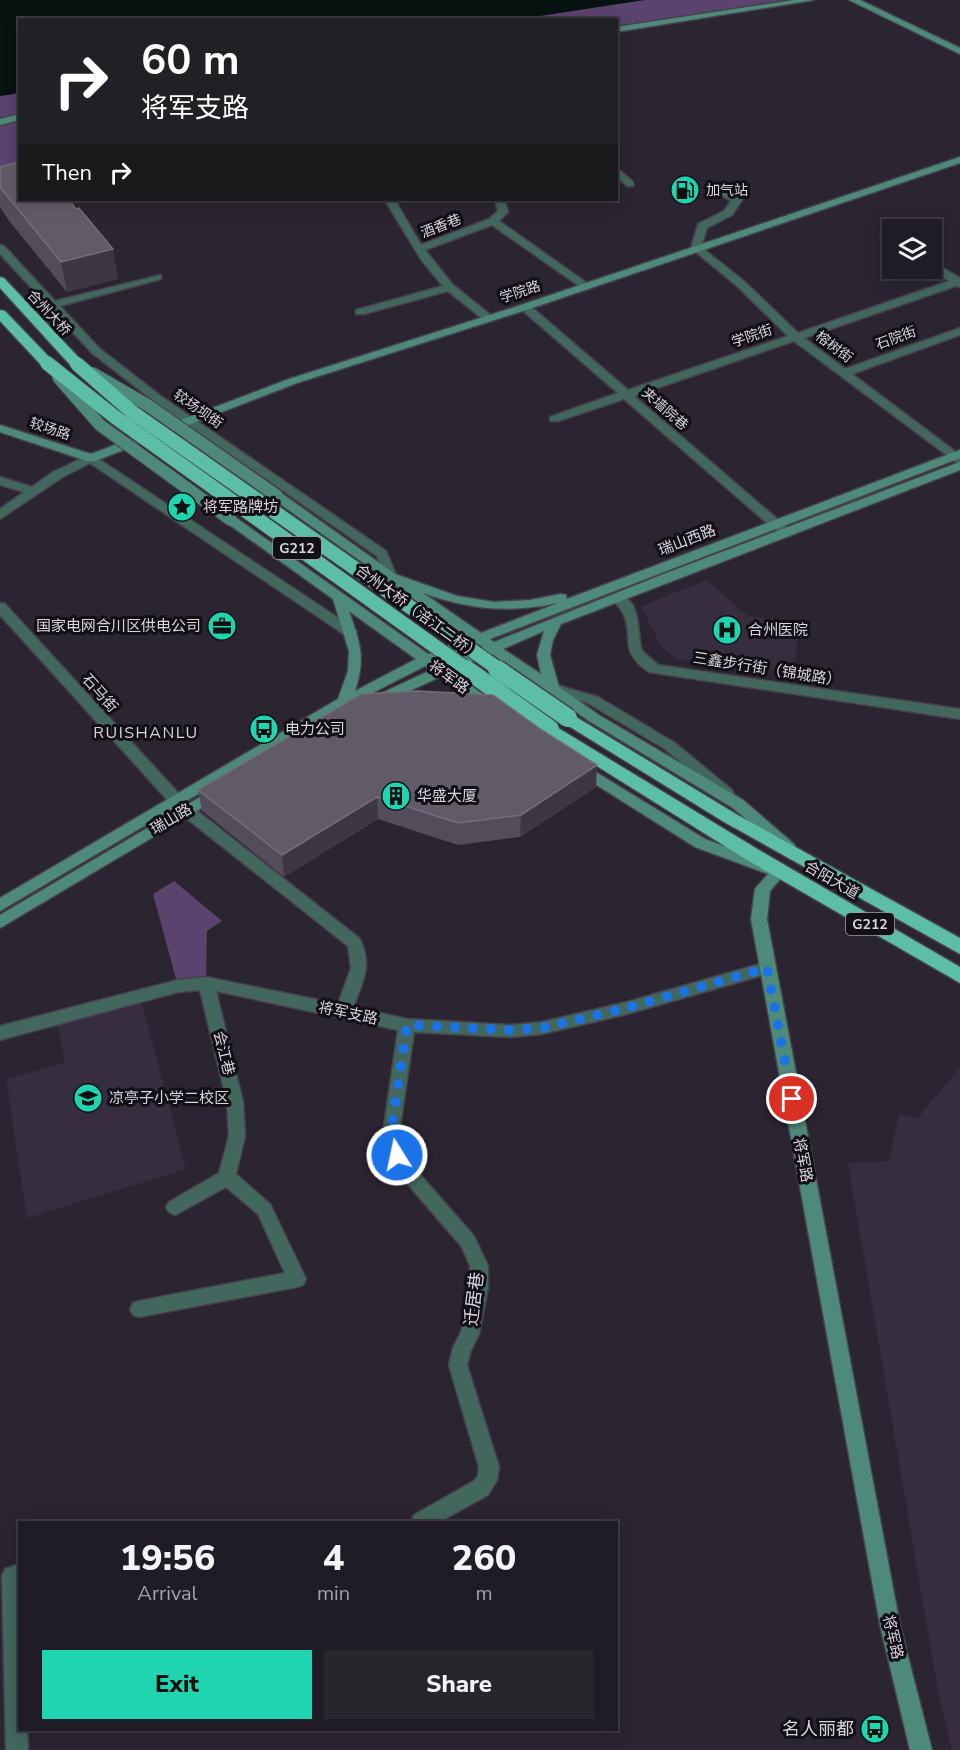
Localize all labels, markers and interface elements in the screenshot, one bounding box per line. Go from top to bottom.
text: 60 m [141,32,240,89]
icon: right [42,42,120,120]
text: 将军支路 [141,90,249,127]
icon: right [104,156,137,189]
text: Then [42,158,92,188]
fuel station icon: 加气站 [669,174,701,206]
place label: 加气站 [706,181,748,200]
street label: 酒香巷 [418,210,464,242]
map controls [882,219,942,279]
button: layers [882,219,942,279]
street label: 学院路 [497,276,543,308]
street label: 合州大桥 [23,286,75,340]
street label: 学院街 [729,320,775,352]
street label: 石院街 [873,322,919,354]
street label: 榕树街 [812,327,856,367]
street label: 夹墙院巷 [638,383,692,435]
street label: 较场坝街 [170,385,226,433]
street label: 较场路 [27,413,73,445]
place icon: 将军路牌坊 [166,491,198,523]
place label: 将军路牌坊 [203,497,278,517]
street label: 瑞山西路 [655,520,719,560]
road number: G212 [273,537,321,559]
street label: 合州大桥（涪江二桥） [351,560,485,664]
office icon: 国家电网合川区供电公司 [206,610,238,642]
hospital icon: 合州医院 [711,614,743,646]
place label: 国家电网合川区供电公司 [36,616,201,636]
place label: 合州医院 [748,620,808,640]
street label: 三鑫步行街（锦城路） [691,647,843,691]
street label: 将军路 [425,656,473,698]
street label: 石马街 [78,670,122,716]
bus stop icon: 电力公司 [248,713,280,745]
place label: 电力公司 [285,719,345,739]
district label: RUISHANLU [93,722,199,744]
building icon: 华盛大厦 [380,780,412,812]
place label: 华盛大厦 [417,786,477,806]
street label: 瑞山路 [147,799,195,839]
street label: 合阳大道 [801,856,863,904]
road number: G212 [846,913,894,935]
street label: 将军支路 [317,997,379,1029]
street label: 会江巷 [209,1029,239,1077]
pin [766,1073,817,1124]
school or university icon: 凉亭子小学二校区 [72,1082,104,1114]
icon: arrive [775,1082,808,1115]
place label: 凉亭子小学二校区 [109,1088,229,1108]
position arrow [365,1123,429,1187]
street label: 将军路 [789,1136,817,1184]
street label: 迁居巷 [459,1271,489,1327]
text: 19:56 [120,1534,215,1583]
text: 4 [323,1534,344,1583]
text: 260 [452,1534,516,1583]
text: Arrival [137,1580,198,1607]
text: min [317,1580,350,1607]
text: m [475,1580,493,1607]
street label: 将军路 [878,1613,908,1661]
button: Exit [42,1650,312,1719]
button: Share [324,1650,594,1719]
bus stop icon: 名人丽都 [859,1713,891,1745]
place label: 名人丽都 [782,1717,854,1741]

